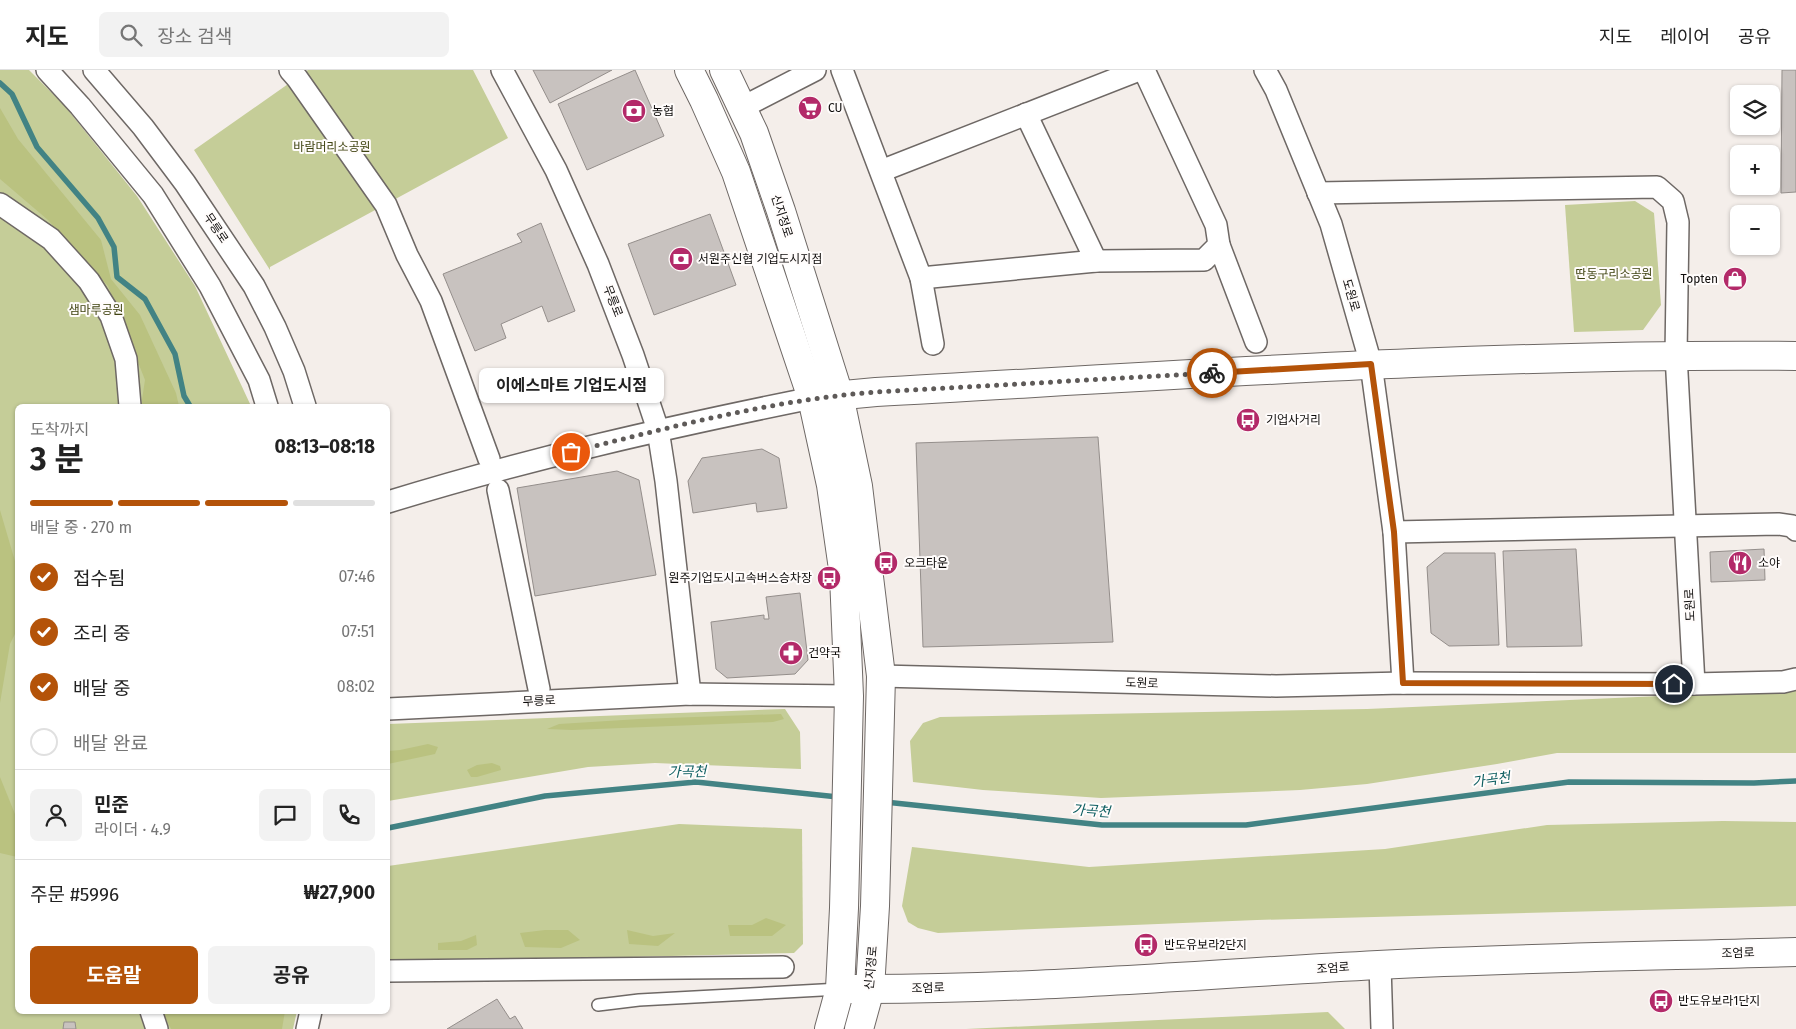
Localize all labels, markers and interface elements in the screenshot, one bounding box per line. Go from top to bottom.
search box [99,12,449,57]
icon: search [117,21,145,49]
text: 지도 [25,23,69,51]
text: 장소 검색 [157,25,232,48]
text: 지도 [1599,26,1632,48]
text: 레이어 [1660,26,1710,48]
text: 공유 [1738,26,1771,48]
map controls [1730,85,1780,255]
button: layers [1730,85,1780,135]
supermarket icon: CU [797,95,823,121]
bank icon: 농협 [621,98,647,124]
place label: CU [828,101,843,115]
place label: 농협 [652,104,674,118]
park label: 바람머리소공원 [293,140,371,154]
button: + [1730,145,1780,195]
street label: 신지정로 [769,193,795,239]
button: − [1730,205,1780,255]
street label: 무릉로 [201,210,231,246]
bank icon: 서원주신협 기업도시지점 [668,246,694,272]
place label: 서원주신협 기업도시지점 [698,252,823,266]
shop icon: Topten [1722,266,1748,292]
park label: 딴동구리소공원 [1575,267,1653,281]
place label: Topten [1681,272,1718,286]
street label: 도원로 [1340,277,1362,313]
street label: 무릉로 [601,283,625,319]
park label: 샘마루공원 [68,303,124,317]
courier [1187,348,1237,398]
icon: bike [1198,359,1226,387]
callout: 이에스마트 기업도시점 [478,367,664,402]
text: 이에스마트 기업도시점 [496,376,647,395]
bus stop icon: 기업사거리 [1235,407,1261,433]
place label: 기업사거리 [1266,413,1321,427]
text: 도착까지 [30,420,89,439]
pin [550,431,592,473]
text: 08:13–08:18 [274,435,375,458]
icon: bag [557,438,585,466]
text: 3 분 [30,440,84,478]
text: 배달 중 · 270 m [30,518,132,537]
bus stop icon: 오크타운 [873,550,899,576]
restaurant icon: 소야 [1727,550,1753,576]
place label: 오크타운 [904,556,948,570]
place label: 소야 [1758,556,1780,570]
icon: check [30,563,58,591]
bus stop icon: 원주기업도시고속버스승차장 [816,565,842,591]
text: 접수됨 [73,567,125,590]
text: 07:46 [338,567,375,586]
place label: 원주기업도시고속버스승차장 [668,571,812,585]
street label: 도원로 [1682,588,1698,622]
icon: check [30,618,58,646]
text: 조리 중 [73,622,130,645]
text: 07:51 [341,622,375,641]
pharmacy icon: 건약국 [778,640,804,666]
place label: 건약국 [808,646,841,660]
pin [1653,663,1695,705]
icon: home [1660,670,1688,698]
icon: check [30,673,58,701]
street label: 도원로 [1125,675,1159,691]
text: 배달 중 [73,677,130,700]
text: 08:02 [337,677,375,696]
street label: 무릉로 [522,693,556,709]
text: 배달 완료 [73,732,148,755]
water label: 가곡천 [668,763,708,781]
water label: 가곡천 [1471,769,1512,791]
button: person [30,789,82,841]
button: chat [259,789,311,841]
button: phone [323,789,375,841]
text: 민준 [94,793,129,816]
water label: 가곡천 [1071,801,1112,821]
text: 라이더 · 4.9 [94,820,171,839]
text: ₩27,900 [303,881,375,904]
text: 주문 #5996 [30,883,119,906]
bus stop icon: 반도유보라2단지 [1133,932,1159,958]
place label: 반도유보라2단지 [1164,938,1247,952]
street label: 신지정로 [862,945,880,991]
street label: 조엄로 [1721,945,1755,961]
button: 도움말 [30,946,198,1004]
button: 공유 [208,946,375,1004]
street label: 조엄로 [1316,960,1350,976]
street label: 조엄로 [911,980,945,996]
bus stop icon: 반도유보라1단지 [1648,988,1674,1014]
place label: 반도유보라1단지 [1678,994,1760,1008]

